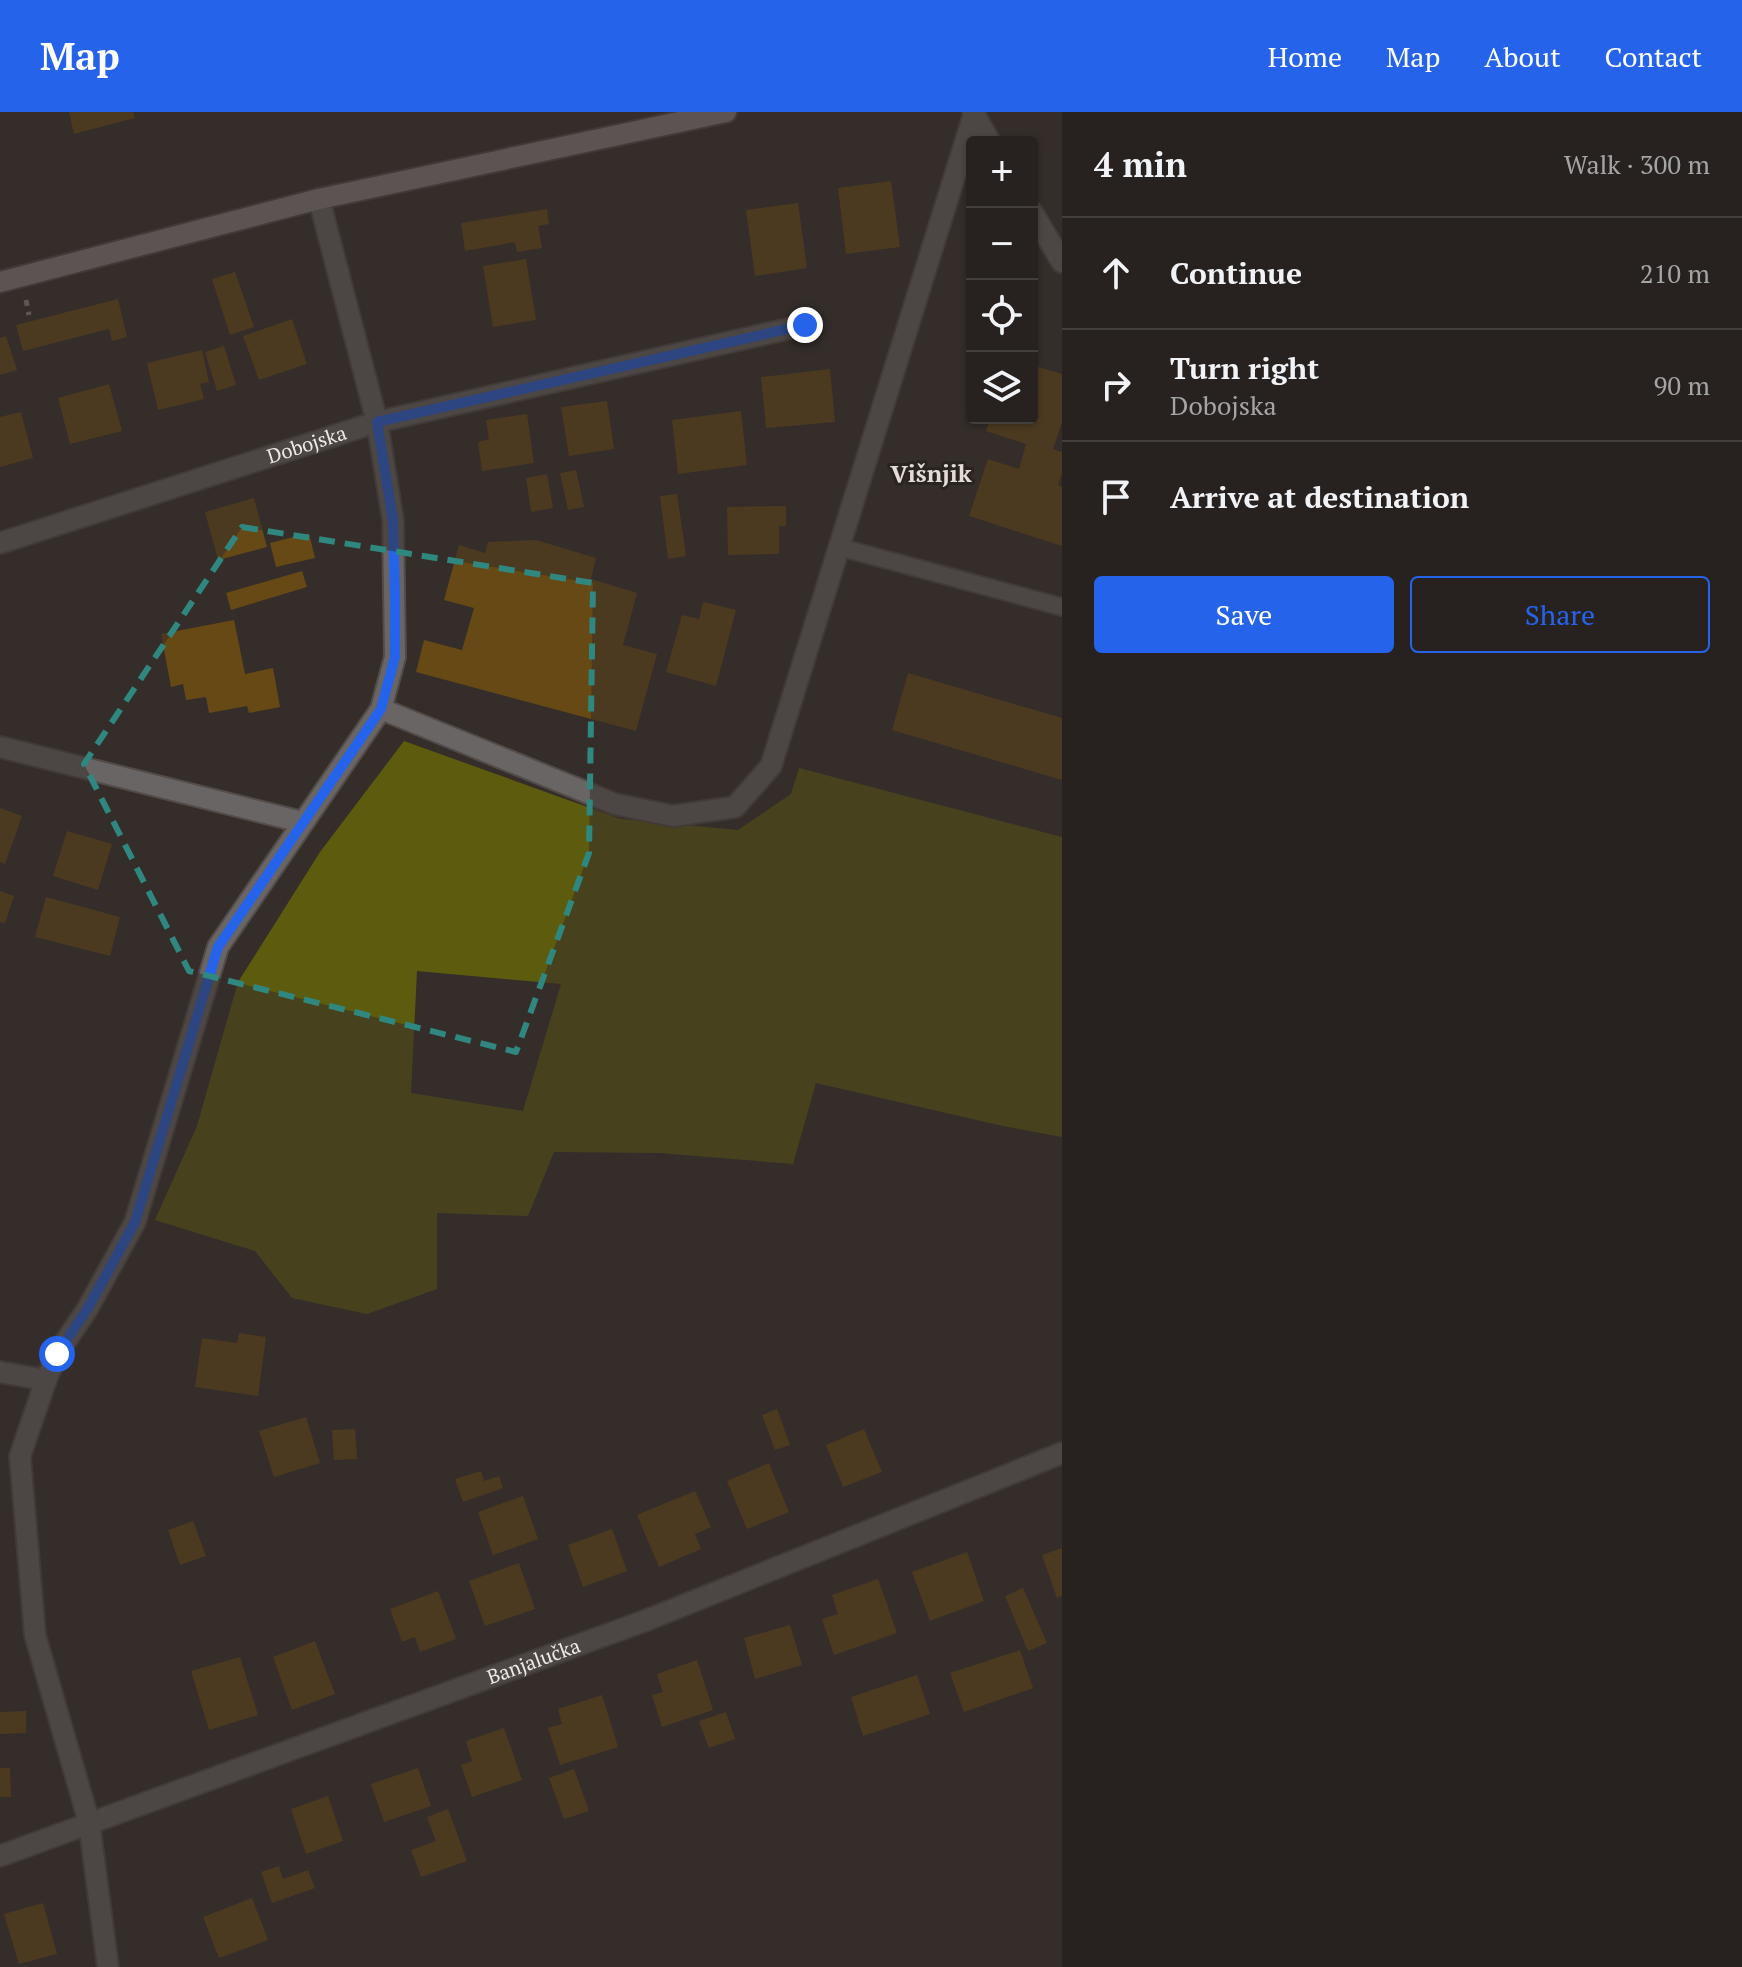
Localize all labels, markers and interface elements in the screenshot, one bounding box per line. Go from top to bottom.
text: Map [40,31,120,81]
text: Home [1268,38,1342,75]
text: Map [1386,38,1440,75]
text: About [1484,38,1561,75]
text: Contact [1605,38,1702,75]
map controls [966,136,1038,424]
button: + [966,136,1038,208]
text: 4 min [1094,142,1187,187]
text: Walk · 300 m [1564,147,1710,181]
button: − [966,208,1038,280]
icon: ahead [1094,251,1138,295]
text: Continue [1170,253,1302,293]
text: 210 m [1640,256,1710,290]
button: locate [966,280,1038,352]
route end [787,307,823,343]
text: Turn right [1170,348,1319,388]
button: layers [966,352,1038,424]
icon: right [1094,363,1138,407]
text: 90 m [1654,368,1710,402]
text: Dobojska [1170,388,1277,422]
street label: Dobojska [263,419,350,470]
district label: Višnjik [890,457,972,489]
icon: arrive [1094,475,1138,519]
text: Arrive at destination [1170,477,1469,517]
button: Save [1094,576,1394,653]
button: Share [1410,576,1710,653]
route start [39,1336,75,1372]
street label: Banjalučka [483,1632,584,1690]

